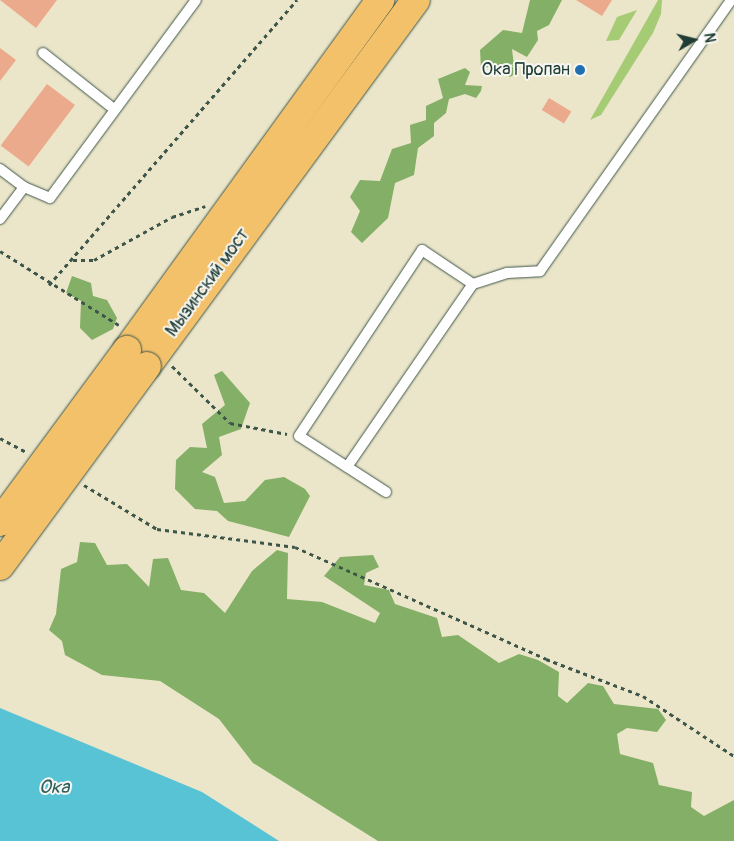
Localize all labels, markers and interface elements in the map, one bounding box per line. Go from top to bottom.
north arrow [669,15,719,65]
text: N [700,32,718,44]
place label: Ока Пропан [482,59,570,81]
marker: Ока Пропан [574,64,586,76]
street label: Мызинский мост [161,225,255,341]
water label: Ока [39,777,69,799]

